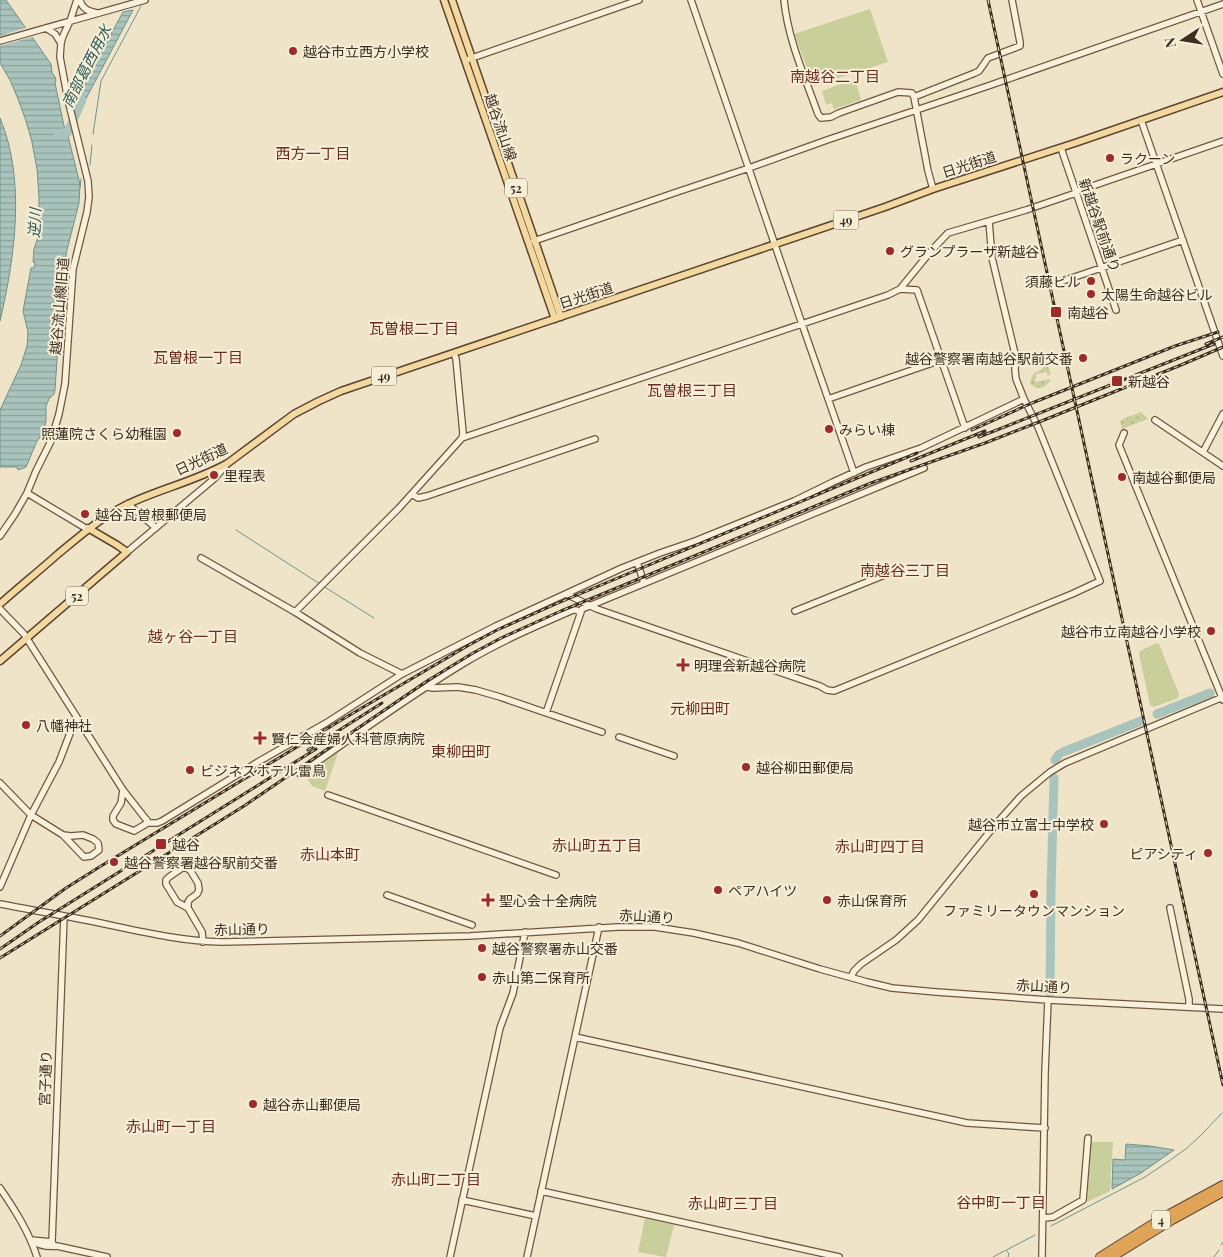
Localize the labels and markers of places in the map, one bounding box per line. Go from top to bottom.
place label: 越谷市立西方小学校 [303,42,429,61]
marker: 越谷市立西方小学校 [287,45,299,57]
place label: ラクーン [1120,149,1175,168]
marker: ラクーン [1104,152,1116,164]
place label: グランプラーザ新越谷 [900,242,1039,261]
marker: グランプラーザ新越谷 [884,245,896,257]
place label: 須藤ビル [1025,272,1081,291]
marker: 須藤ビル [1085,275,1097,287]
place label: 太陽生命越谷ビル [1101,285,1213,304]
marker: 太陽生命越谷ビル [1085,288,1097,300]
place label: 南越谷 [1067,303,1109,322]
marker: 南越谷 [1049,305,1063,319]
place label: 越谷警察署南越谷駅前交番 [905,349,1073,368]
marker: 越谷警察署南越谷駅前交番 [1077,352,1089,364]
place label: 新越谷 [1128,372,1170,391]
marker: 新越谷 [1110,374,1124,388]
place label: みらい棟 [839,420,895,439]
marker: みらい棟 [823,423,835,435]
place label: 照蓮院さくら幼稚園 [41,424,167,443]
marker: 照蓮院さくら幼稚園 [171,427,183,439]
place label: 里程表 [224,466,266,485]
place label: 南越谷郵便局 [1132,468,1216,487]
marker: 里程表 [208,469,220,481]
marker: 南越谷郵便局 [1116,471,1128,483]
place label: 越谷瓦曽根郵便局 [95,505,207,524]
marker: 越谷瓦曽根郵便局 [79,508,91,520]
place label: 越谷市立南越谷小学校 [1061,622,1201,641]
marker: 越谷市立南越谷小学校 [1205,625,1217,637]
place label: 明理会新越谷病院 [694,656,806,675]
marker: 明理会新越谷病院 [676,658,690,672]
place label: 八幡神社 [36,716,92,735]
marker: 八幡神社 [20,719,32,731]
place label: 賢仁会産婦人科菅原病院 [271,729,425,748]
marker: 賢仁会産婦人科菅原病院 [253,731,267,745]
place label: 越谷柳田郵便局 [756,758,854,777]
place label: ビジネスホテル雷鳥 [200,761,326,780]
marker: 越谷柳田郵便局 [740,761,752,773]
marker: ビジネスホテル雷鳥 [184,764,196,776]
place label: 越谷市立富士中学校 [968,815,1094,834]
marker: 越谷市立富士中学校 [1098,818,1110,830]
place label: 越谷 [172,835,200,854]
marker: 越谷 [154,837,168,851]
place label: ピアシティ [1129,844,1198,863]
marker: ピアシティ [1202,847,1214,859]
place label: 越谷警察署越谷駅前交番 [124,853,278,872]
marker: 越谷警察署越谷駅前交番 [108,856,120,868]
place label: ペアハイツ [728,881,797,900]
marker: ペアハイツ [712,884,724,896]
marker: ファミリータウンマンション [1028,888,1040,900]
place label: 聖心会十全病院 [499,891,597,910]
place label: 赤山保育所 [837,891,907,910]
marker: 聖心会十全病院 [481,893,495,907]
marker: 赤山保育所 [821,894,833,906]
place label: ファミリータウンマンション [943,901,1125,920]
place label: 越谷警察署赤山交番 [492,939,618,958]
marker: 越谷警察署赤山交番 [476,942,488,954]
place label: 赤山第二保育所 [492,968,590,987]
marker: 赤山第二保育所 [476,971,488,983]
place label: 越谷赤山郵便局 [263,1095,361,1114]
marker: 越谷赤山郵便局 [247,1098,259,1110]

